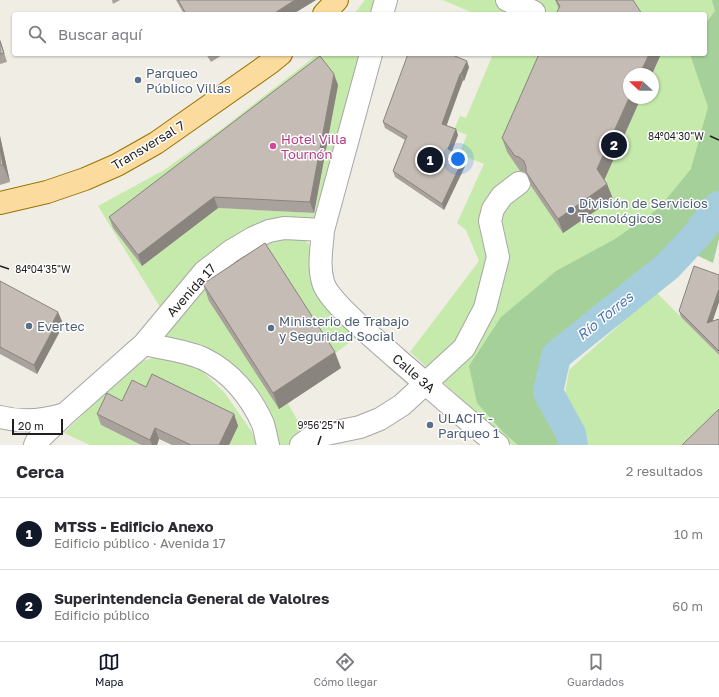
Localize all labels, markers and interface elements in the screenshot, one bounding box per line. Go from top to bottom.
search box [12,12,707,56]
icon: search [26,23,48,45]
text: Buscar aquí [58,25,142,43]
place label: Parqueo Público Villas [146,65,231,96]
north arrow [623,68,659,104]
marker: Parqueo Público Villas [133,75,143,85]
street label: Transversal 7 [109,117,187,173]
pin: 2 [601,130,627,160]
text: 84°04'30"W [648,130,704,142]
place label: Hotel Villa Tournón [281,131,347,162]
marker: Hotel Villa Tournón [268,141,278,151]
pin: 1 [417,145,443,175]
your location [448,149,468,169]
place label: División de Servicios Tecnológicos [579,195,708,226]
marker: División de Servicios Tecnológicos [566,205,576,215]
street label: Avenida 17 [163,260,219,320]
text: 84°04'35"W [15,263,71,275]
water label: Río Torres [573,287,637,343]
place label: Ministerio de Trabajo y Seguridad Social [279,313,409,344]
place label: Evertec [37,318,85,334]
marker: Evertec [24,321,34,331]
marker: Ministerio de Trabajo y Seguridad Social [266,323,276,333]
street label: Calle 3A [389,350,439,396]
place label: ULACIT - Parqueo 1 [438,410,499,441]
scale bar [12,417,63,436]
text: 20 m [18,419,44,432]
text: 9°56'25"N [297,419,345,431]
marker: ULACIT - Parqueo 1 [425,420,435,430]
text: Cerca [16,461,64,482]
text: 2 resultados [626,463,703,479]
text: MTSS - Edificio Anexo [54,517,213,535]
text: 1 [26,526,32,542]
text: 10 m [674,526,703,542]
text: Edificio público · Avenida 17 [54,535,226,551]
text: Superintendencia General de Valolres [54,589,329,607]
text: 2 [25,598,33,614]
text: 60 m [672,598,703,614]
text: Edificio público [54,607,150,623]
tab: Mapa [95,651,124,688]
tab: Cómo llegar [313,651,377,688]
tab: Guardados [567,651,624,688]

